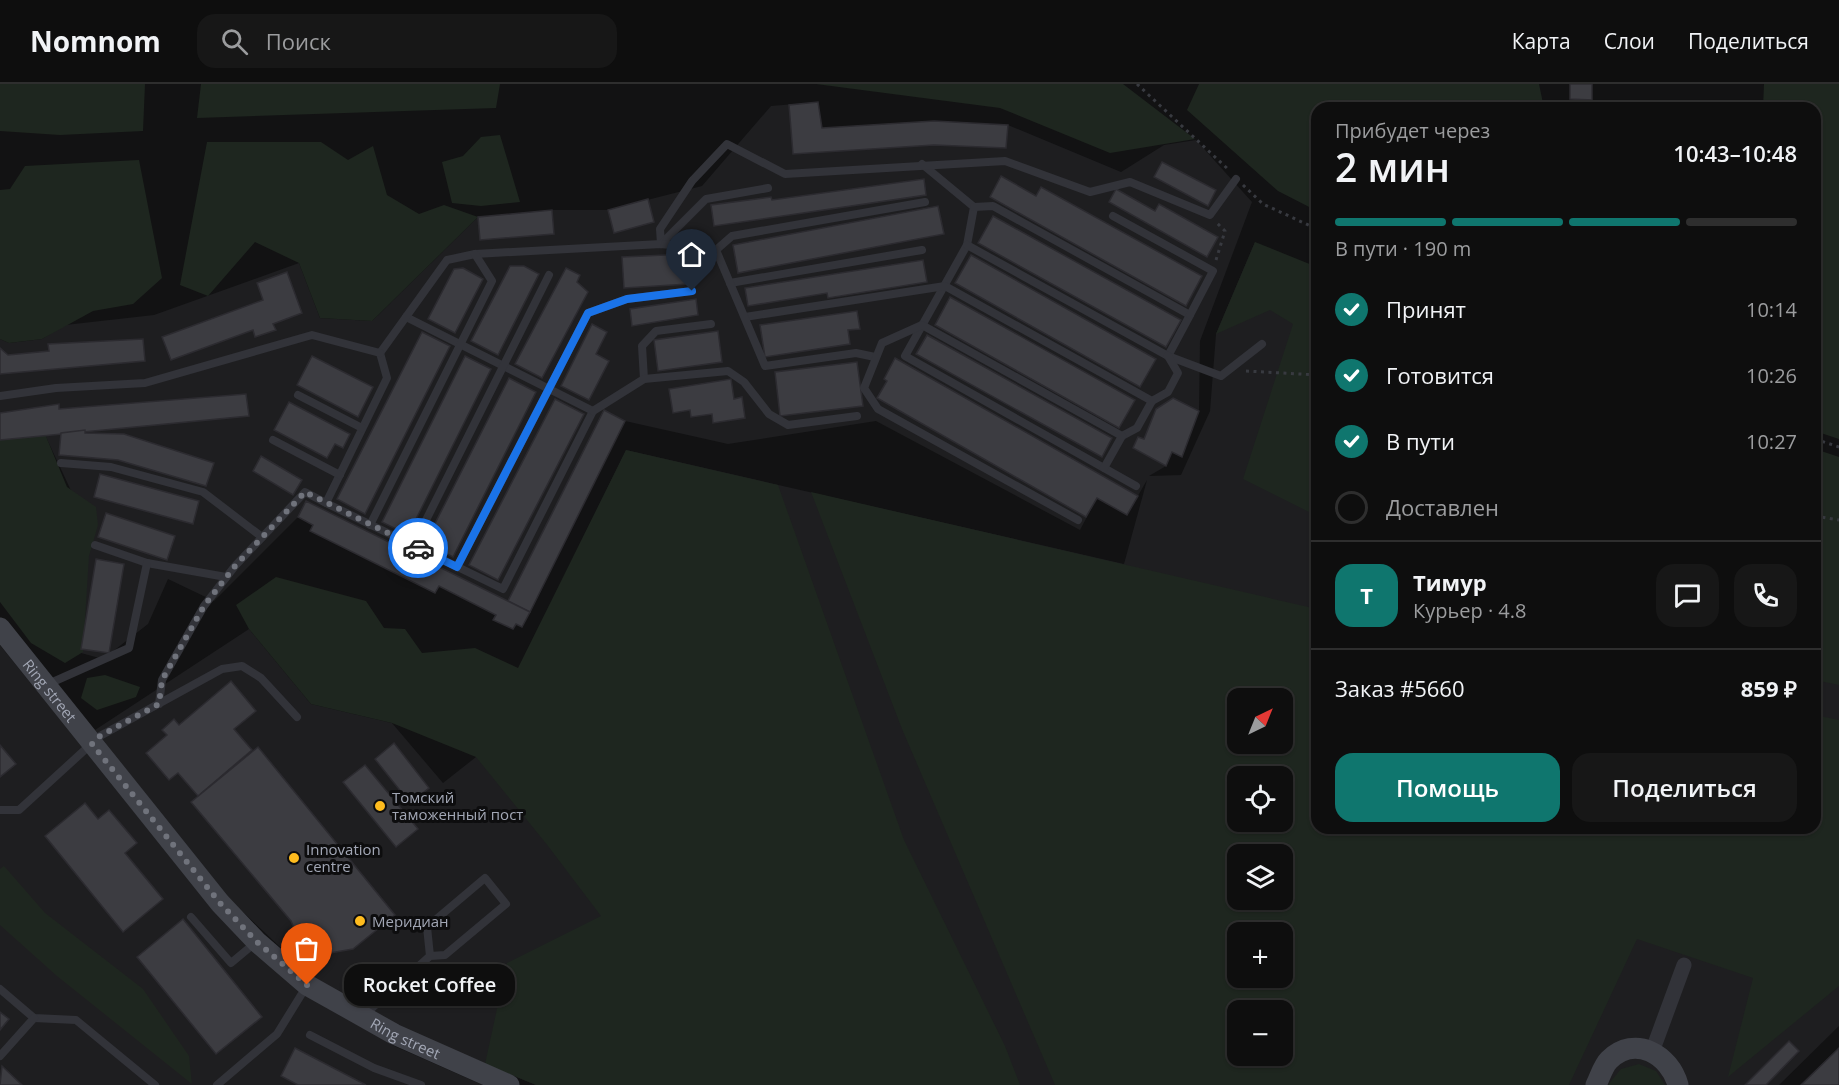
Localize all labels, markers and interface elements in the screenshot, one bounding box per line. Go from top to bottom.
search box [197,14,617,68]
text: Nomnom [30,22,161,60]
icon: search [218,25,251,58]
text: Поиск [266,26,331,56]
text: Карта [1512,27,1571,55]
text: Слои [1604,27,1655,55]
text: Поделиться [1688,27,1809,55]
text: Прибудет через [1335,117,1490,144]
text: 10:43–10:48 [1673,138,1797,168]
text: 2 мин [1335,140,1450,193]
pin [666,229,717,291]
text: В пути · 190 m [1335,235,1471,262]
icon: home [675,238,708,271]
icon: check [1335,293,1368,326]
text: Принят [1386,294,1466,324]
text: 10:14 [1746,296,1797,323]
icon: check [1335,359,1368,392]
text: Готовится [1386,360,1494,390]
text: 10:26 [1746,362,1797,389]
icon: check [1335,425,1368,458]
text: В пути [1386,426,1455,456]
text: 10:27 [1746,428,1797,455]
text: Доставлен [1386,492,1499,522]
courier [388,518,448,578]
icon: car [402,532,435,565]
button: chat [1656,564,1719,627]
button: phone [1734,564,1797,627]
text: Тимур [1413,567,1487,597]
text: Т [1360,580,1373,610]
text: Курьер · 4.8 [1413,597,1527,624]
street label: Ring street [19,655,81,726]
text: Заказ #5660 [1335,673,1465,703]
text: 859 ₽ [1741,673,1797,703]
north arrow [1227,688,1293,754]
map controls [1227,688,1293,1066]
button: Помощь [1335,753,1560,822]
button: Поделиться [1572,753,1797,822]
button: locate [1227,766,1293,832]
place label: Томский таможенный пост [392,787,523,824]
marker: Томский таможенный пост [373,799,387,813]
place label: Innovation centre [306,839,381,876]
button: layers [1227,844,1293,910]
marker: Innovation centre [287,851,301,865]
place label: Меридиан [372,911,449,931]
marker: Меридиан [353,914,367,928]
button: + [1227,922,1293,988]
pin [281,923,332,985]
icon: bag [290,932,323,965]
callout: Rocket Coffee [343,964,514,1006]
text: Rocket Coffee [363,971,496,998]
button: − [1227,1000,1293,1066]
street label: Ring street [367,1013,444,1063]

